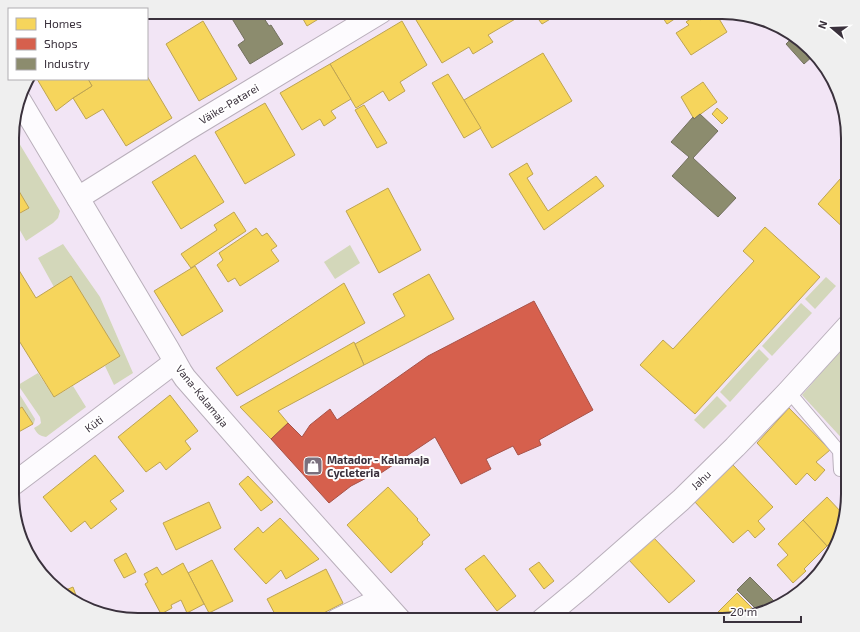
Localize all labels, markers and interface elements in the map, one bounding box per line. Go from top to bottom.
legend [8,8,148,80]
north arrow [812,8,852,48]
text: Homes [44,16,82,30]
text: N [815,19,830,30]
text: Shops [44,36,78,50]
text: Industry [44,56,90,70]
street label: Väike-Patarei [197,81,261,126]
street label: Vana-Kalamaja [173,362,231,430]
street label: Küti [82,412,105,435]
place label: Matador - Kalamaja Cycleteria [327,453,429,480]
shop icon: Matador - Kalamaja Cycleteria [302,455,324,477]
street label: Jahu [688,467,713,492]
scale bar [724,598,801,624]
text: 20 m [730,604,757,618]

